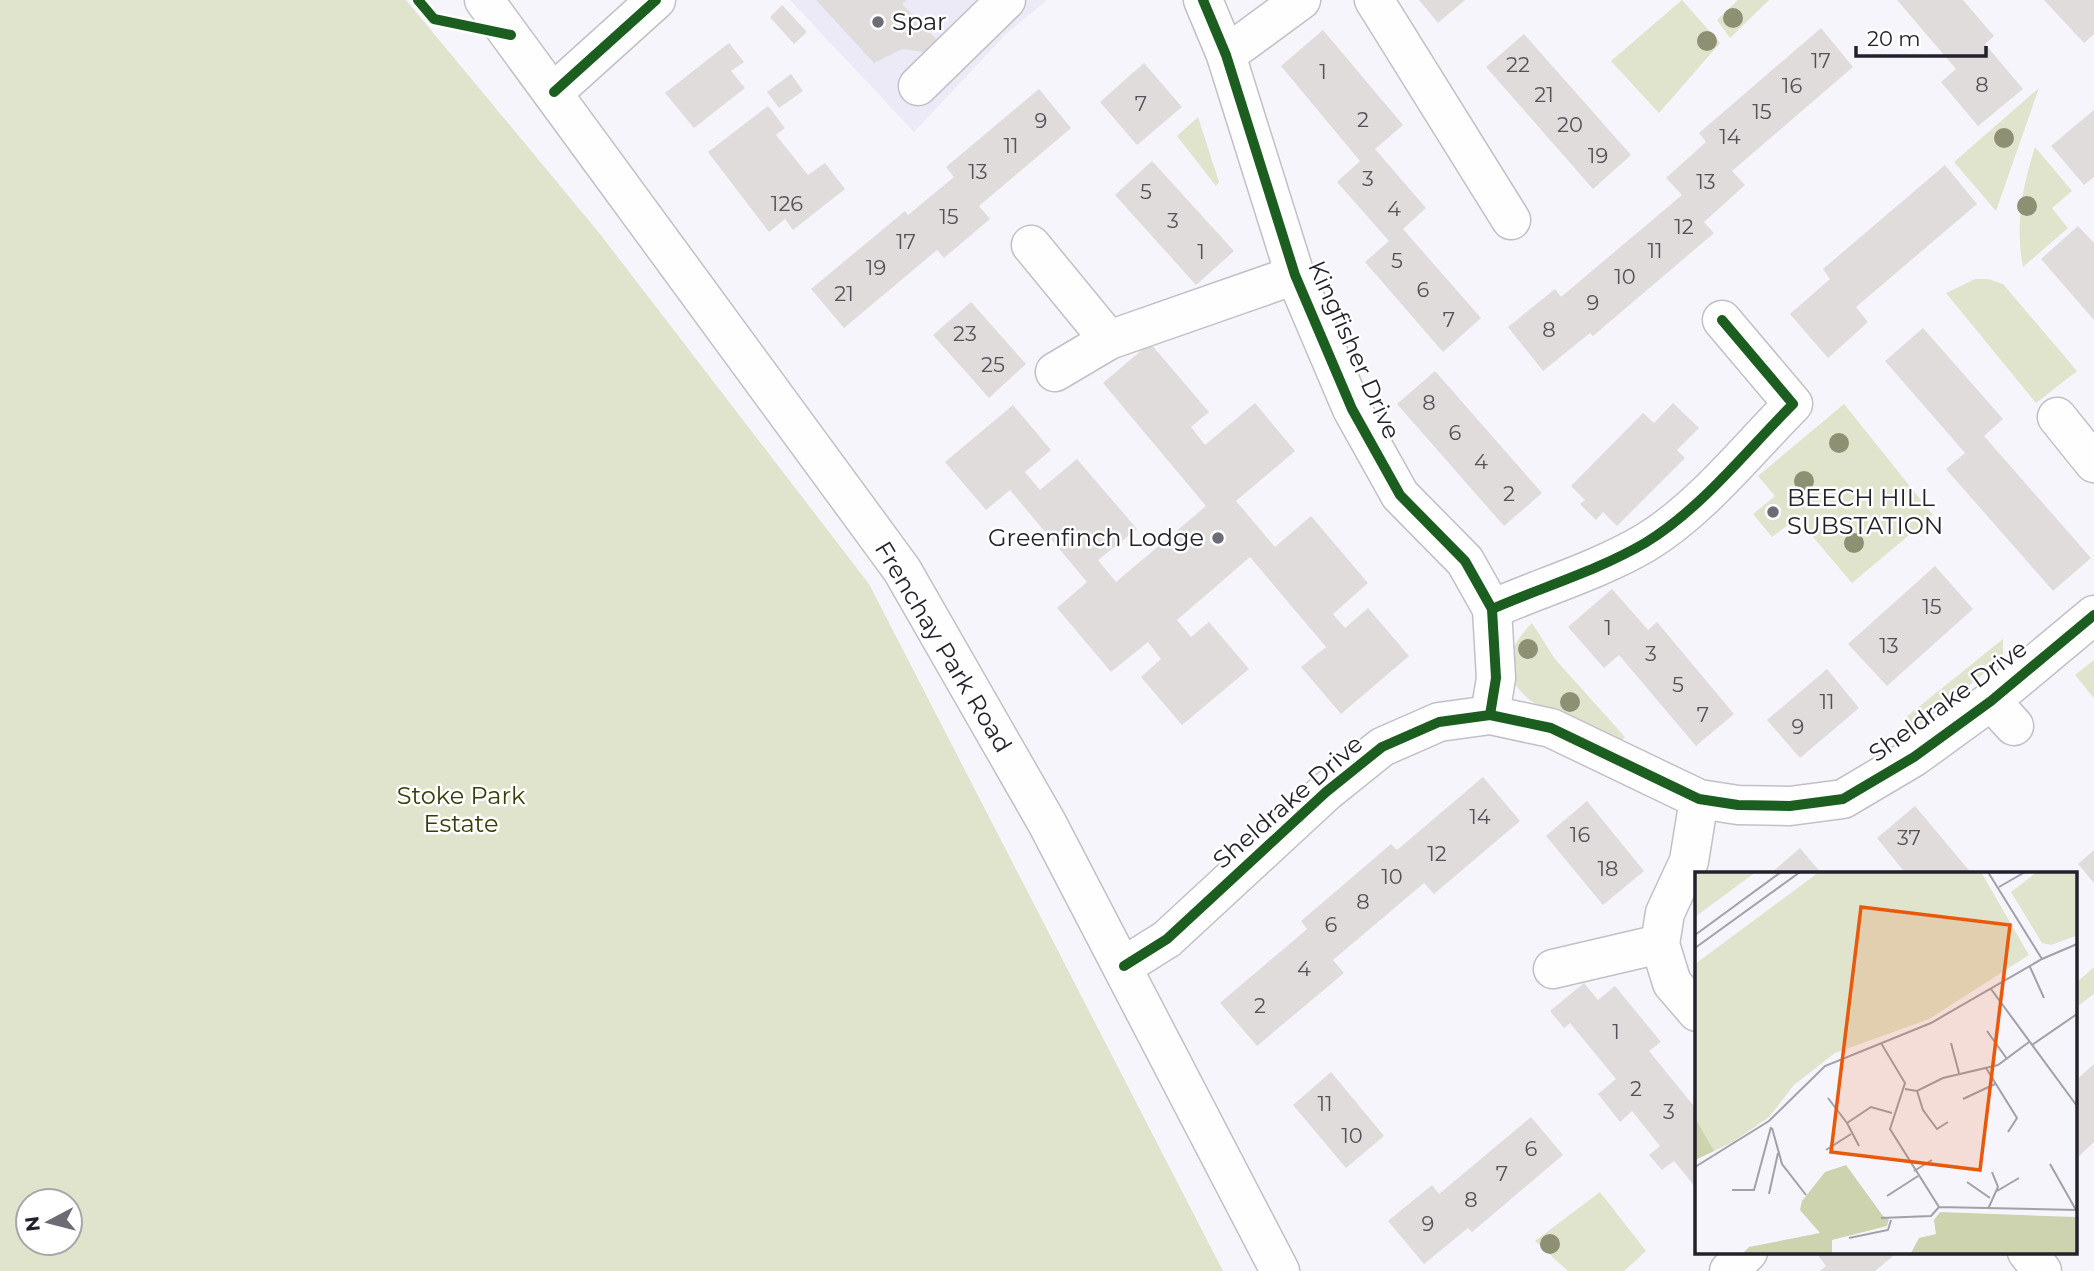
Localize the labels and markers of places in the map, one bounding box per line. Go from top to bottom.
place label: Spar [892,7,947,36]
marker: Spar [870,14,886,30]
place label: BEECH HILL SUBSTATION [1787,483,1943,540]
marker: BEECH HILL SUBSTATION [1765,504,1781,520]
place label: Greenfinch Lodge [988,523,1204,552]
marker: Greenfinch Lodge [1210,530,1226,546]

